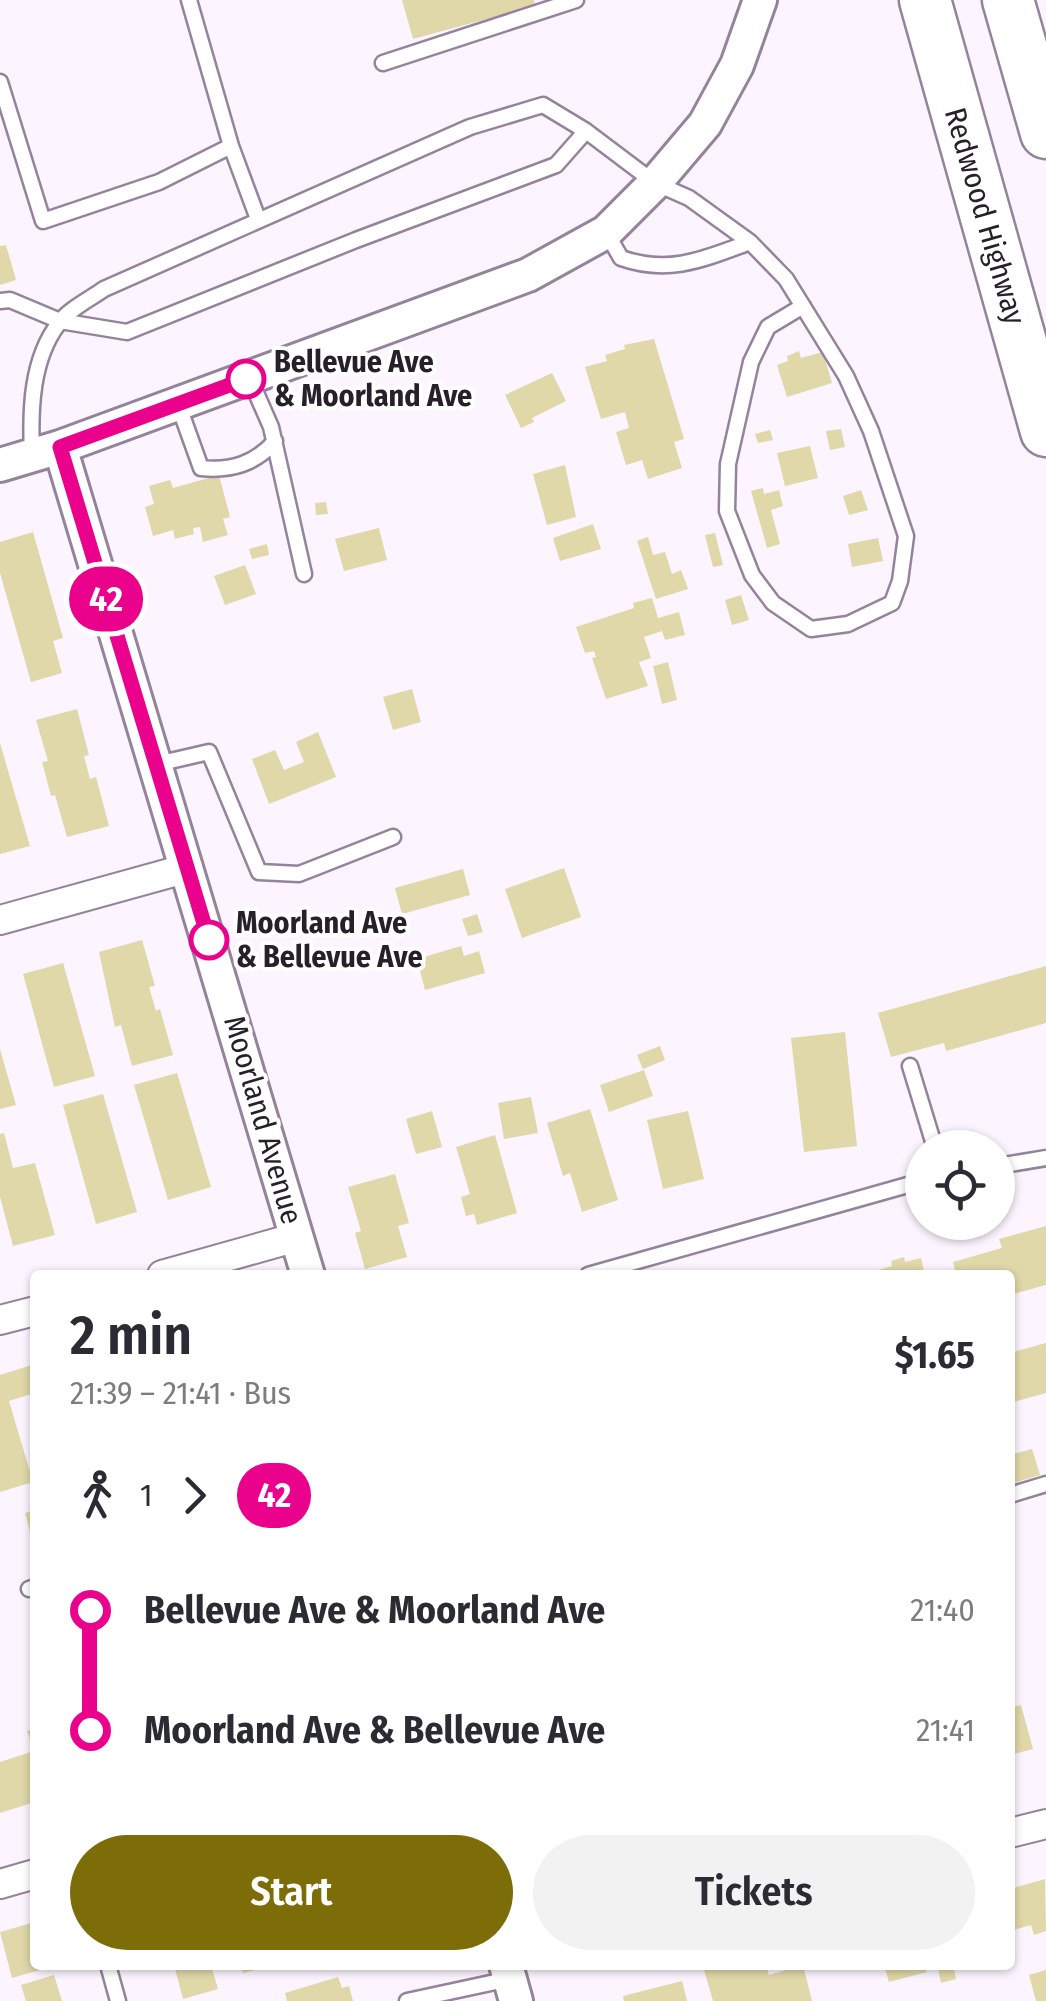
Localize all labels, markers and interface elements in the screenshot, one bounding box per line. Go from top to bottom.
street label: Redwood Highway [937,104,1033,329]
place label: Bellevue Ave & Moorland Ave [274,344,472,414]
marker: Bellevue Ave & Moorland Ave [227,360,265,398]
line badge: 42 [61,566,151,632]
text: 42 [89,578,123,620]
place label: Moorland Ave & Bellevue Ave [236,905,423,975]
marker: Moorland Ave & Bellevue Ave [190,921,228,959]
street label: Moorland Avenue [216,1012,310,1228]
map controls [905,1130,1015,1240]
button: locate [905,1130,1015,1240]
text: 2 min [70,1303,192,1369]
text: $1.65 [895,1332,975,1378]
text: 21:39 – 21:41 · Bus [70,1374,291,1412]
icon: walk [70,1468,125,1523]
icon: forward [167,1468,222,1523]
text: 42 [257,1474,291,1516]
text: 1 [140,1476,152,1514]
text: Bellevue Ave & Moorland Ave [144,1587,605,1633]
text: 21:40 [910,1591,975,1629]
text: Moorland Ave & Bellevue Ave [144,1707,605,1753]
text: 21:41 [916,1711,975,1749]
button: Start [70,1835,513,1950]
button: Tickets [533,1835,975,1950]

